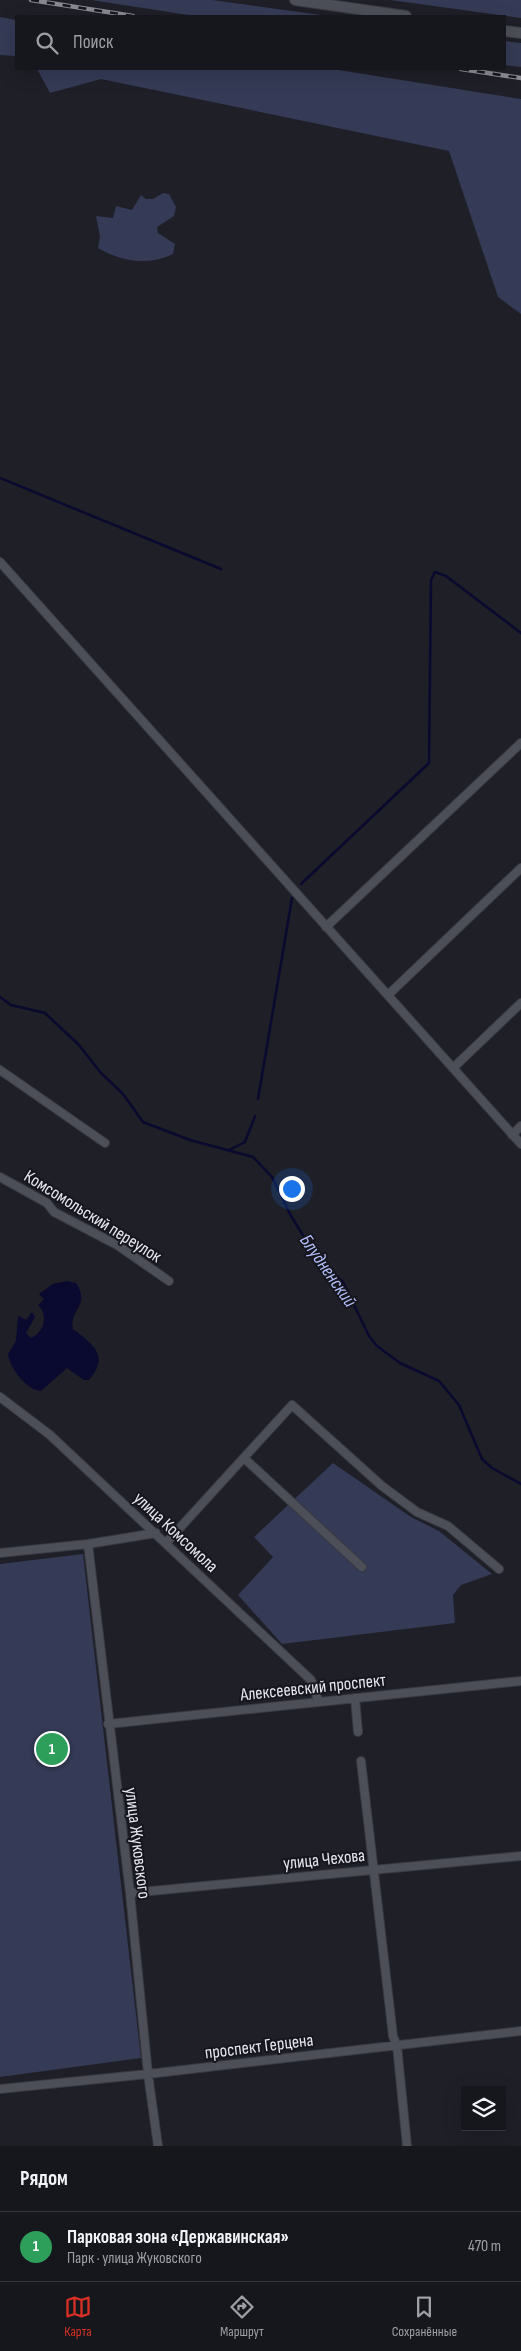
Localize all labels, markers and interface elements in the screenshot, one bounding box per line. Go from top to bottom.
search box [15,15,506,70]
icon: search [33,29,61,57]
text: Поиск [73,31,113,54]
street label: Комсомольский переулок [20,1166,165,1267]
your location [279,1176,305,1202]
water label: Блудненский [294,1230,361,1312]
street label: улица Комсомола [129,1488,222,1577]
street label: Алексеевский проспект [238,1669,387,1706]
pin: 1 [36,1730,68,1768]
street label: улица Жуковского [120,1786,155,1900]
street label: улица Чехова [282,1845,366,1874]
street label: проспект Герцена [204,2029,315,2064]
map controls [461,2086,506,2131]
button: layers [461,2086,506,2131]
text: Рядом [20,2166,68,2191]
text: Парковая зона «Державинская» [67,2226,289,2249]
text: 1 [33,2237,39,2256]
text: 470 m [468,2237,501,2256]
text: Парк · улица Жуковского [67,2249,202,2268]
tab: Карта [64,2293,92,2340]
tab: Маршрут [220,2293,264,2340]
tab: Сохранённые [392,2293,457,2340]

